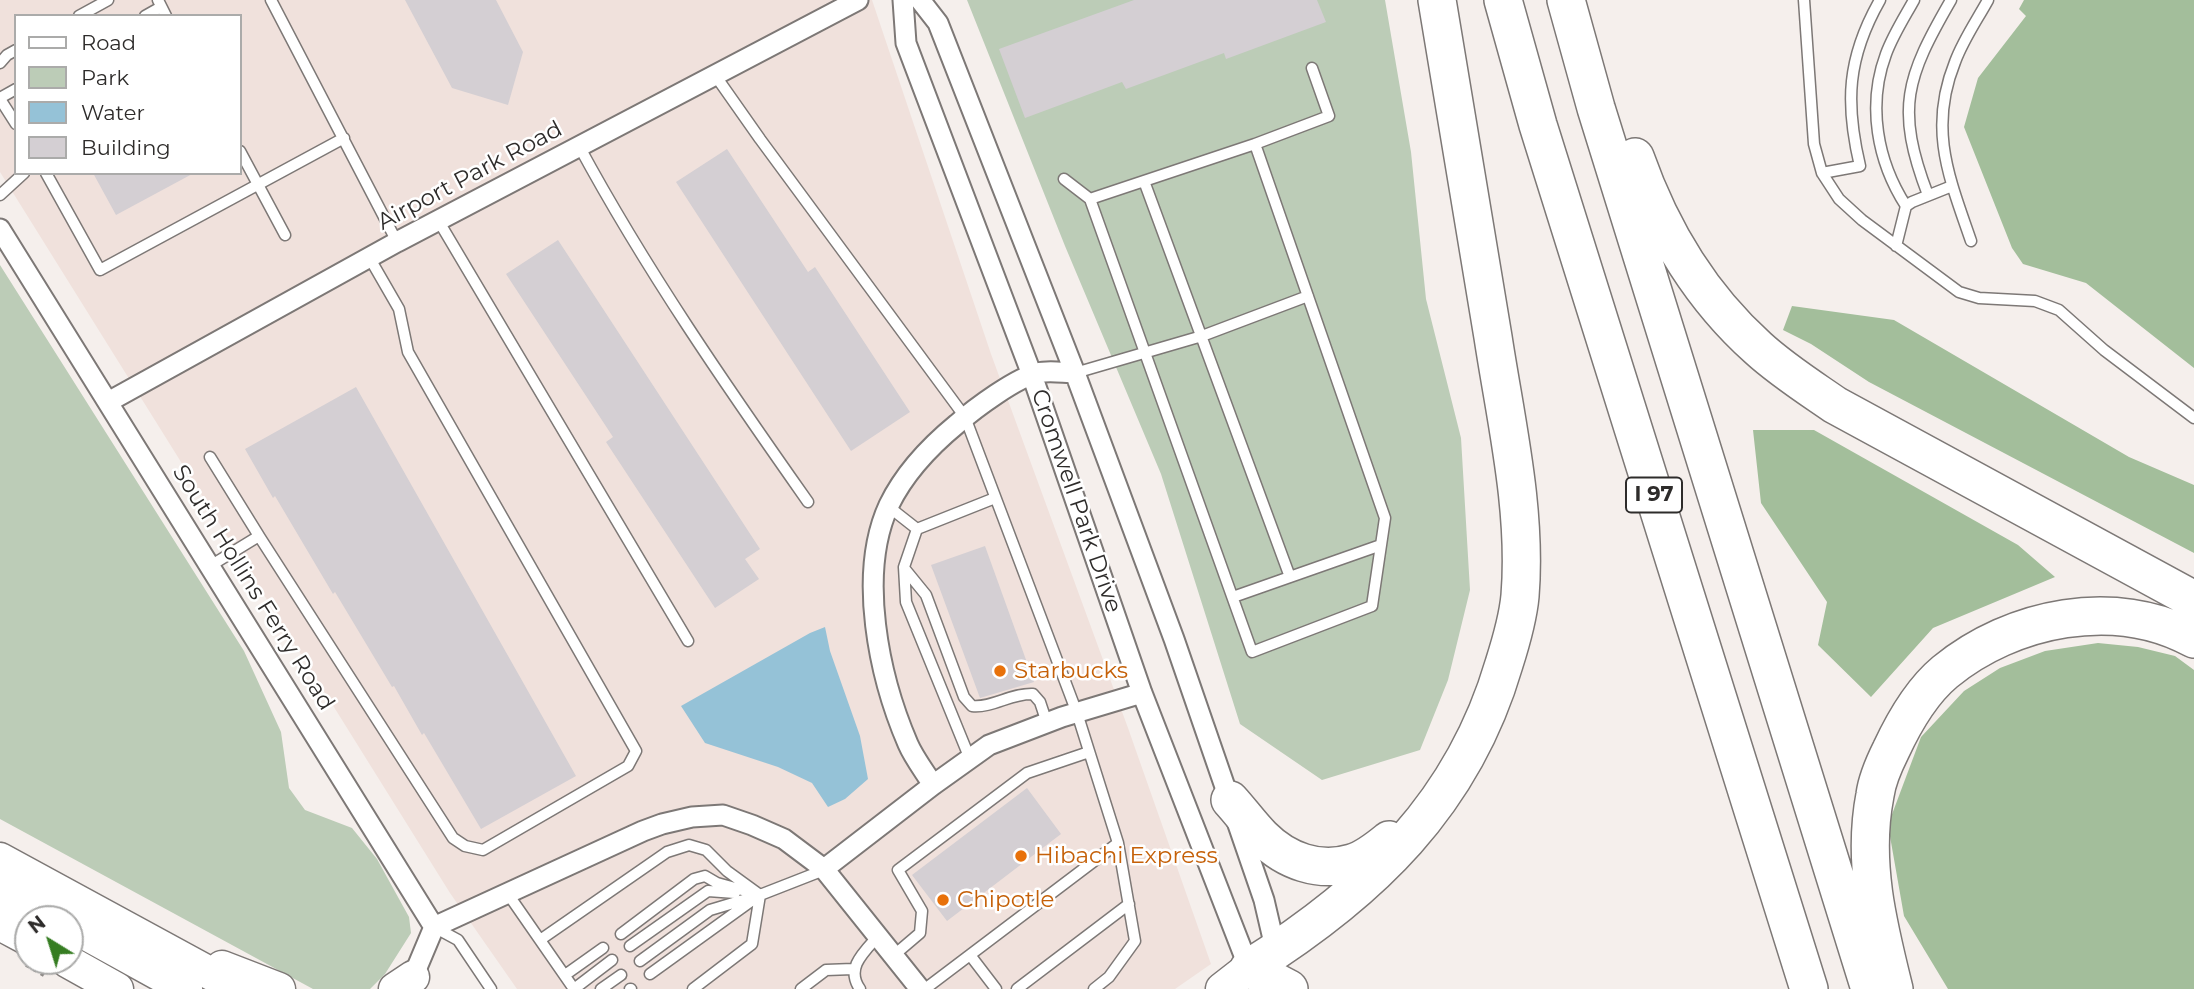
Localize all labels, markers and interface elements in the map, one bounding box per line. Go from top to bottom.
legend [14,14,242,175]
text: Road [81,30,136,55]
text: Park [81,65,129,90]
text: Water [81,100,145,125]
street label: Airport Park Road [373,116,567,236]
text: Building [81,135,171,160]
street label: Cromwell Park Drive [1025,386,1127,616]
street label: South Hollins Ferry Road [166,460,340,716]
road number: I 97 [1626,477,1682,512]
place label: Starbucks [1014,657,1128,685]
marker: Starbucks [992,663,1008,679]
place label: Hibachi Express [1035,842,1218,870]
marker: Hibachi Express [1013,848,1029,864]
place label: Chipotle [957,886,1054,914]
marker: Chipotle [935,892,951,908]
north arrow [14,905,84,975]
text: N [24,911,50,938]

